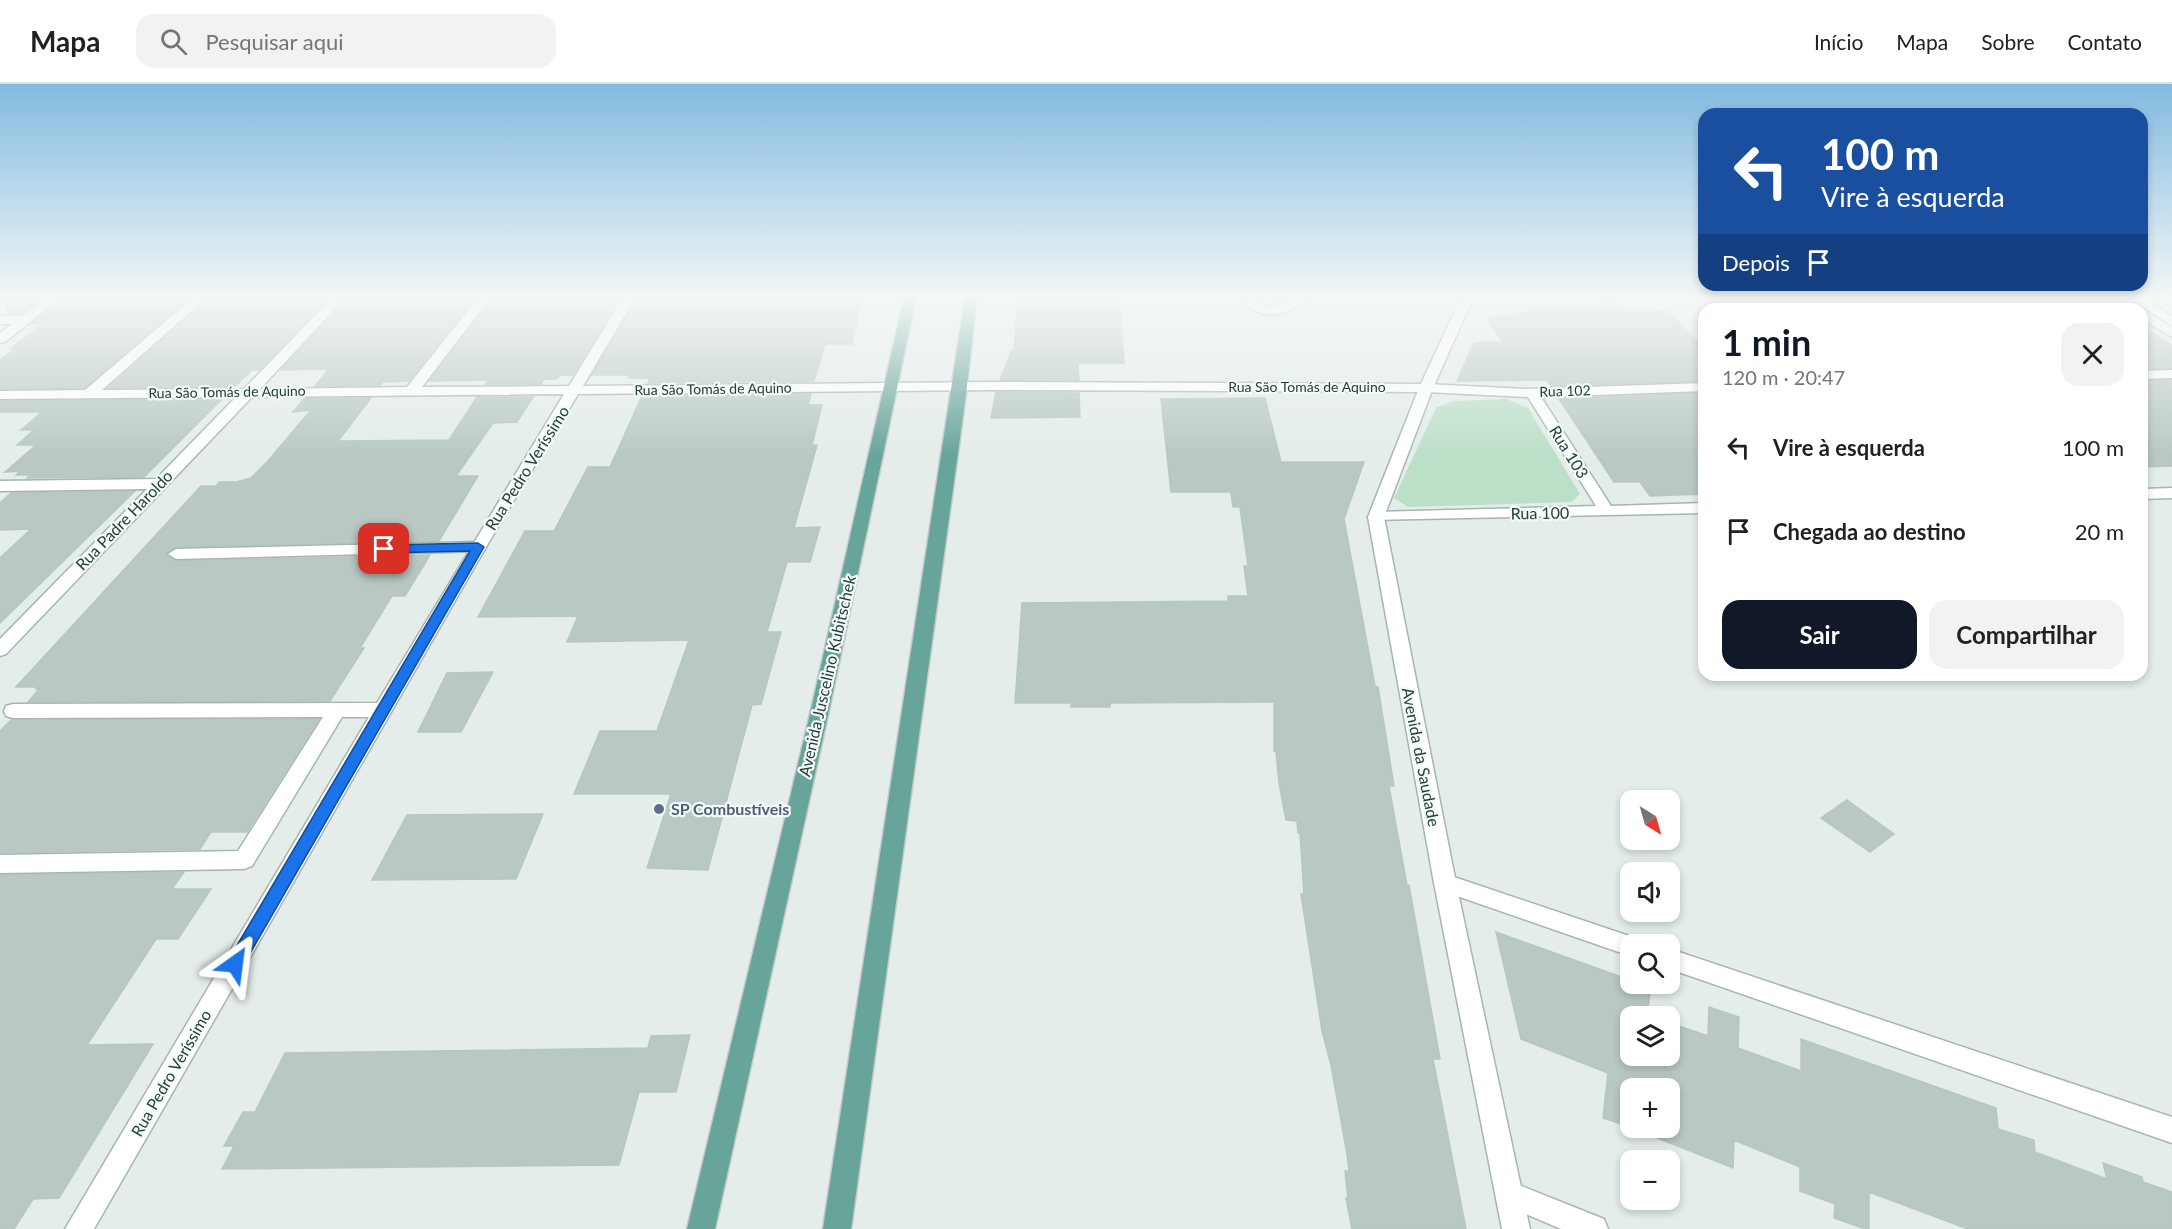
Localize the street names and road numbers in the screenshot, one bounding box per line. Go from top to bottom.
street label: Rua São Tomás de Aquino [1228,378,1386,395]
street label: Rua São Tomás de Aquino [634,379,792,398]
street label: Rua 102 [1539,381,1591,400]
street label: Rua São Tomás de Aquino [148,382,306,401]
street label: Rua Pedro Veríssimo [481,402,573,533]
street label: Rua 103 [1546,422,1593,482]
street label: Rua Padre Haroldo [71,466,176,573]
street label: Rua 100 [1511,502,1569,523]
street label: Avenida Juscelino Kubitschek [794,573,859,778]
street label: Avenida da Saudade [1399,686,1444,828]
street label: Rua Pedro Veríssimo [127,1006,215,1139]

